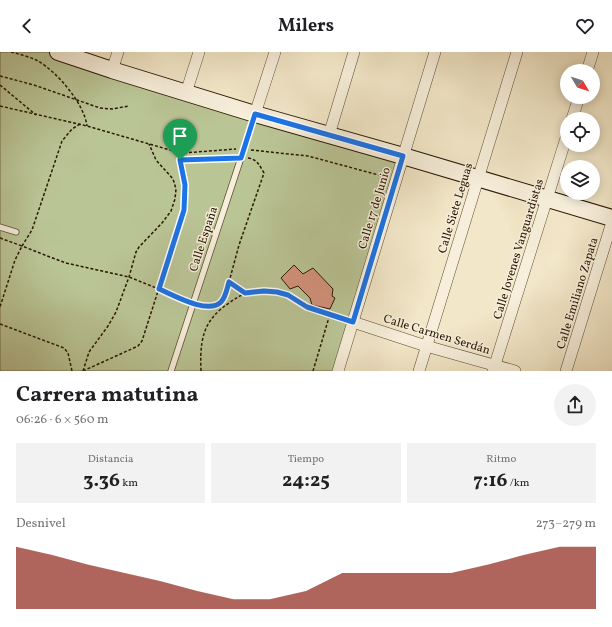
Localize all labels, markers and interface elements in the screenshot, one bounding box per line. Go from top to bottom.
text: Milers [278,14,334,39]
icon: back [16,15,38,37]
icon: heart [574,15,596,37]
north arrow [560,64,600,104]
map controls [560,64,600,200]
button: locate [560,112,600,152]
pin [163,119,197,160]
icon: arrive [169,125,191,147]
button: layers [560,160,600,200]
street label: Calle Siete Leguas [435,161,477,255]
street label: Calle 17 de Junio [355,165,395,251]
street label: Calle Jovenes Vanguardistas [490,177,548,322]
street label: Calle España [186,205,222,274]
street label: Calle Emiliano Zapata [553,235,603,351]
street label: Calle Carmen Serdán [381,311,492,359]
text: Carrera matutina [16,380,198,411]
button: share [554,384,596,426]
text: 06:26 · 6 × 560 m [16,411,109,429]
text: Distancia [88,452,134,467]
text: Tiempo [288,452,324,467]
text: Ritmo [486,452,516,467]
text: 3.36 [83,467,120,495]
text: 24:25 [282,467,330,495]
text: 7:16 [473,467,507,495]
text: km [120,476,138,491]
text: /km [507,476,529,491]
text: Desnivel [16,515,66,533]
text: 273–279 m [536,515,596,533]

